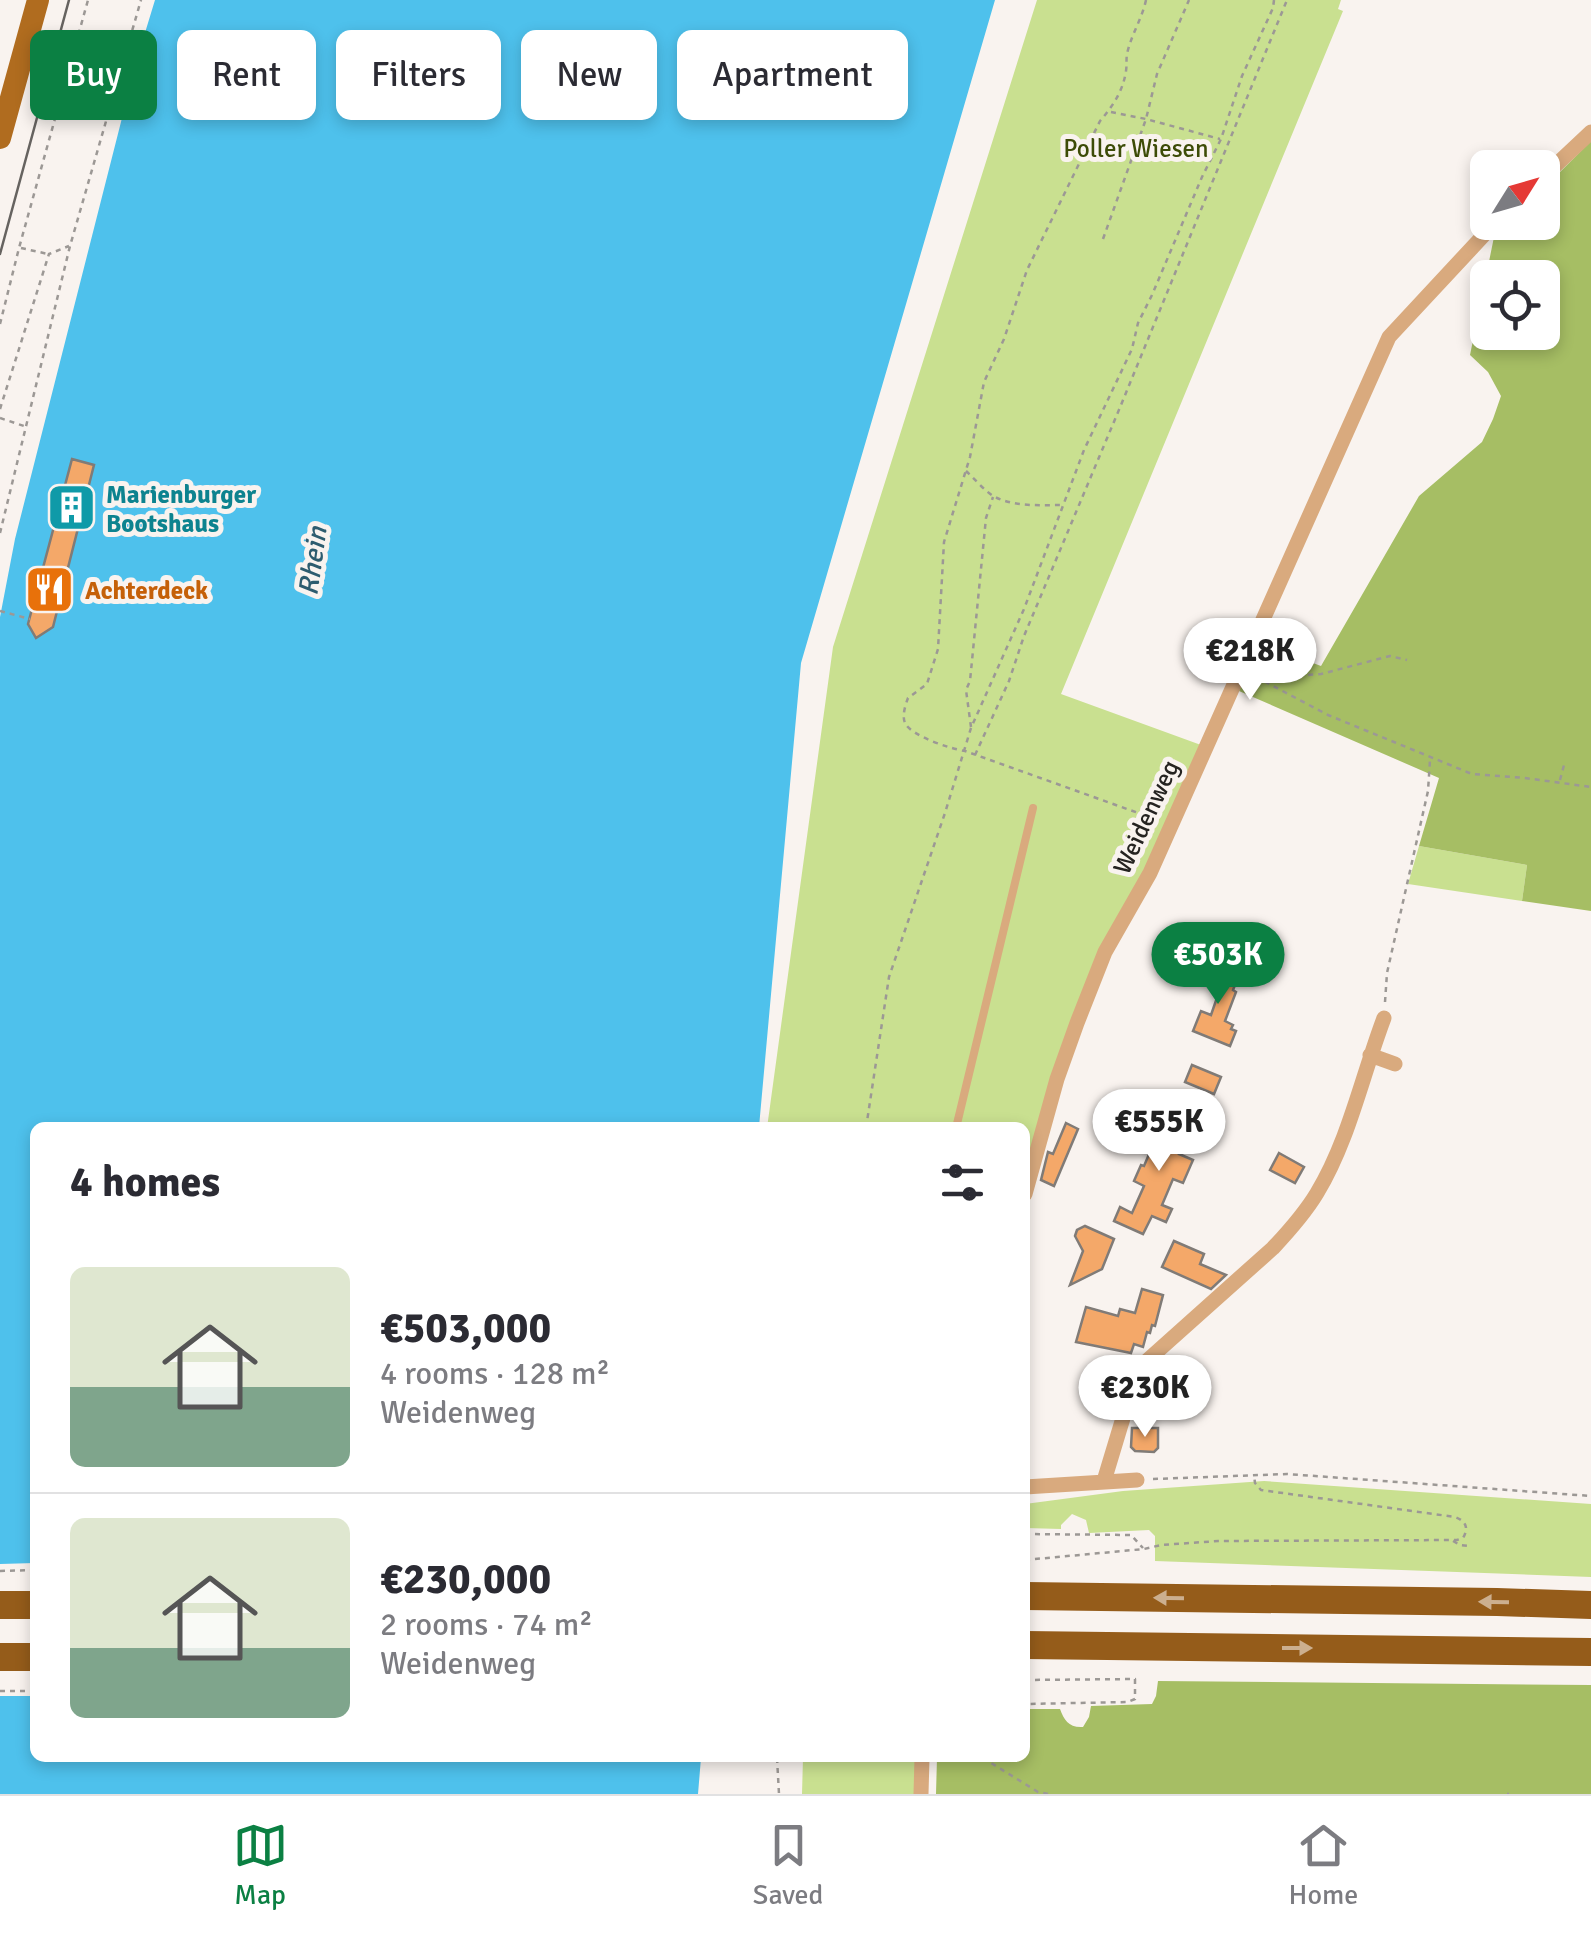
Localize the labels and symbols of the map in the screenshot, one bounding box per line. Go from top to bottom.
park label: Poller Wiesen [1063,133,1209,164]
north arrow [1470,150,1560,240]
place label: Marienburger Bootshaus [106,479,256,539]
building icon: Marienburger Bootshaus [45,482,97,534]
water label: Rhein [291,524,335,597]
restaurant icon: Achterdeck [24,564,76,616]
place label: Achterdeck [85,575,208,606]
pin: €218K [1180,618,1320,703]
street label: Weidenweg [1106,755,1186,879]
pin: €503K [1148,922,1288,1007]
pin: €555K [1089,1089,1229,1174]
pin: €230K [1075,1355,1215,1440]
one-way arrow [1152,1590,1184,1606]
one-way arrow [1477,1593,1509,1609]
one-way arrow [1282,1640,1314,1656]

